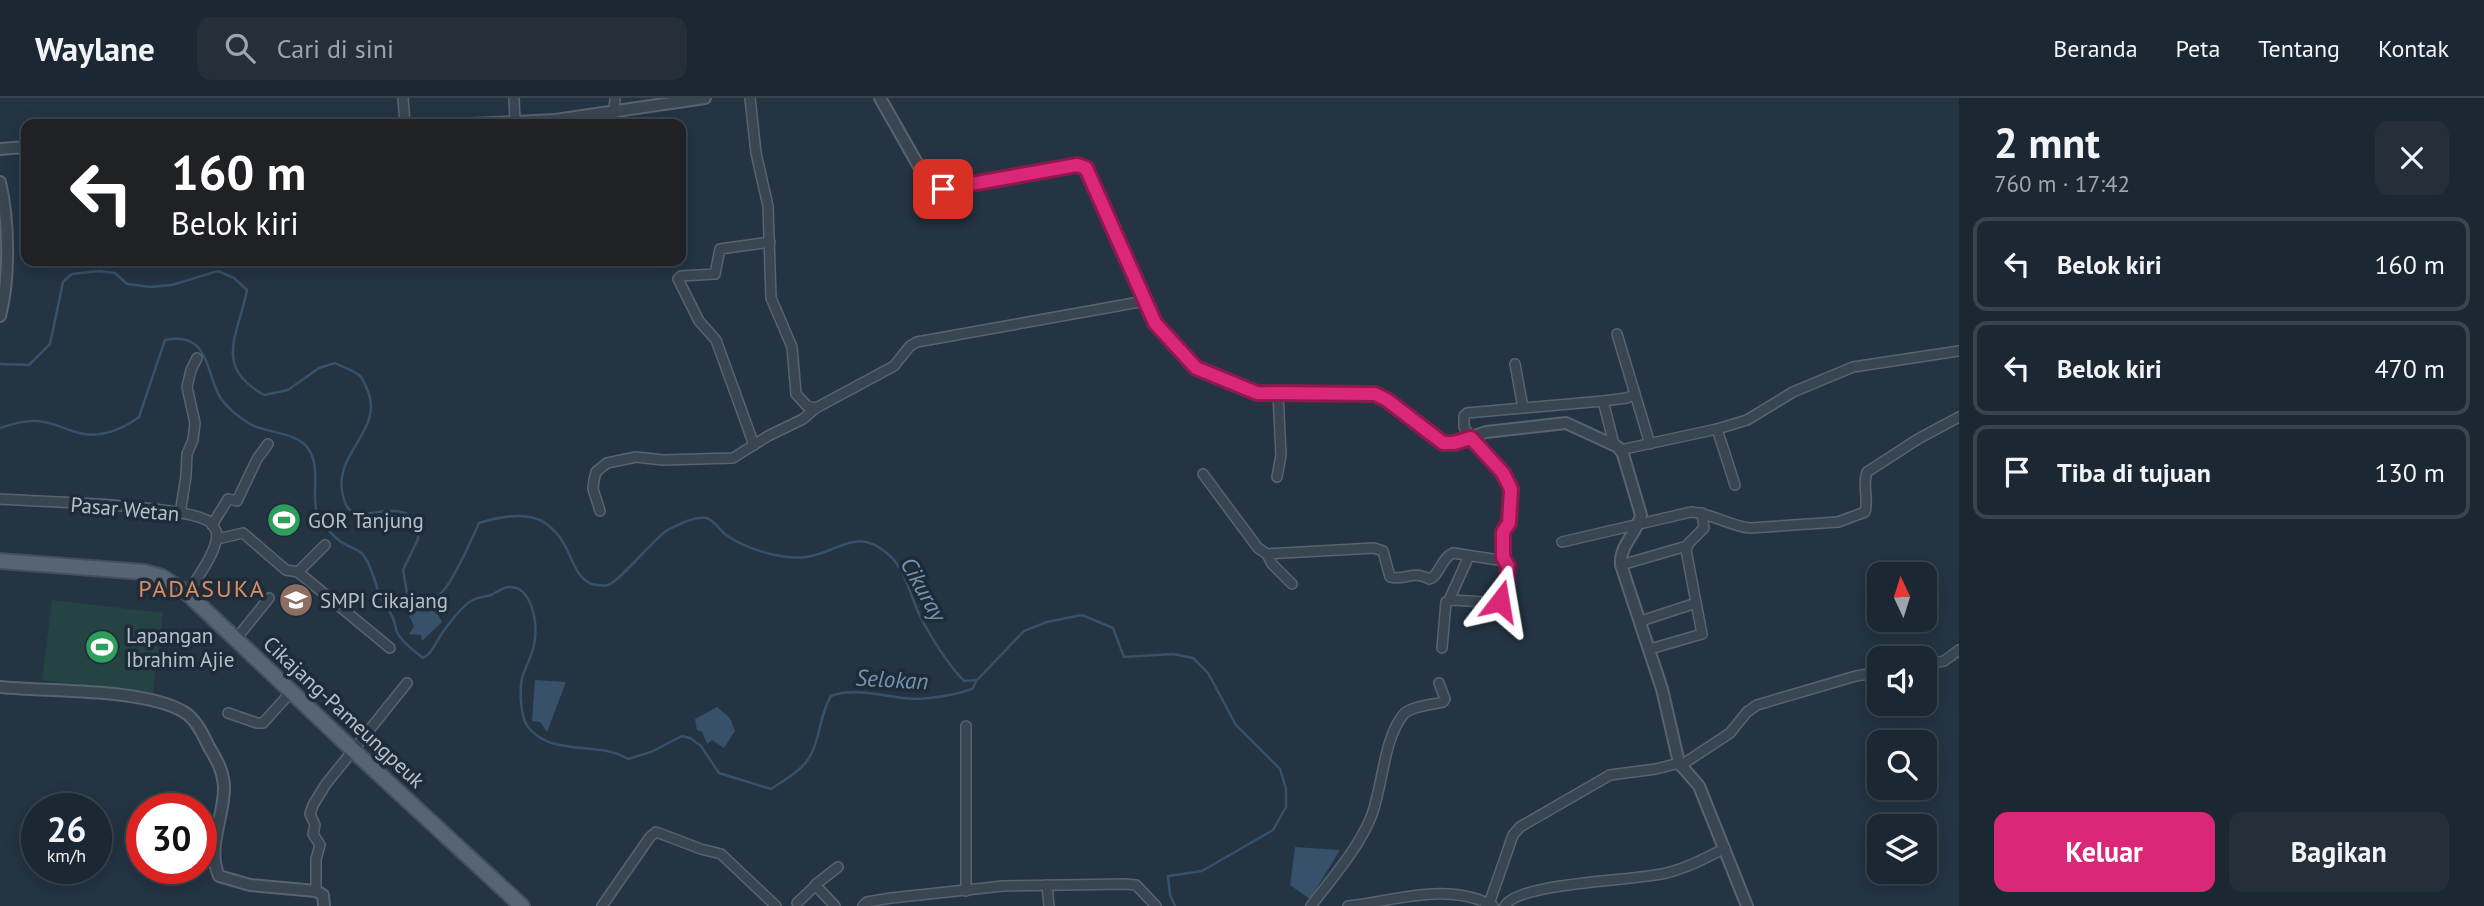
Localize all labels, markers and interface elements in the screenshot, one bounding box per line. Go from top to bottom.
search box [197,17,687,80]
text: Waylane [35,27,155,70]
icon: search [221,29,259,67]
text: Cari di sini [277,32,394,65]
text: Beranda [2053,33,2138,64]
text: Peta [2176,33,2220,64]
text: Tentang [2258,33,2340,64]
text: Kontak [2378,33,2449,64]
text: 2 mnt [1994,115,2100,170]
button: close [2375,121,2449,195]
text: 160 m [171,140,306,204]
icon: left [56,147,147,238]
pin [913,159,973,219]
text: 760 m · 17:42 [1994,169,2130,198]
icon: arrive [924,170,962,208]
text: Belok kiri [171,202,299,244]
icon: left [1998,245,2036,283]
text: Belok kiri [2057,248,2162,281]
text: 160 m [2374,248,2445,281]
icon: left [1998,349,2036,387]
text: Belok kiri [2057,352,2162,385]
text: 470 m [2374,352,2445,385]
icon: arrive [1998,453,2036,491]
text: Tiba di tujuan [2057,456,2211,489]
text: 130 m [2374,456,2445,489]
street label: Pasar Wetan [69,491,181,527]
sports icon: GOR Tanjung [265,501,303,539]
place label: GOR Tanjung [308,507,424,534]
water label: Cikuray [895,552,954,628]
north arrow [1867,562,1937,632]
map controls [1867,562,1937,884]
position arrow [1463,564,1537,638]
district label: PADASUKA [138,573,266,604]
school or university icon: SMPI Cikajang [277,581,315,619]
place label: SMPI Cikajang [320,587,448,614]
place label: Lapangan Ibrahim Ajie [126,622,234,673]
sports icon: Lapangan Ibrahim Ajie [83,628,121,666]
street label: Cikajang-Pameungpeuk [258,630,430,794]
button: sound [1867,646,1937,716]
water label: Selokan [855,663,929,695]
button: search [1867,730,1937,800]
speed limit sign: 30 [126,793,217,884]
text: 26 [47,806,86,852]
button: Keluar [1994,812,2215,892]
button: Bagikan [2229,812,2449,892]
button: layers [1867,814,1937,884]
text: km/h [47,844,86,867]

